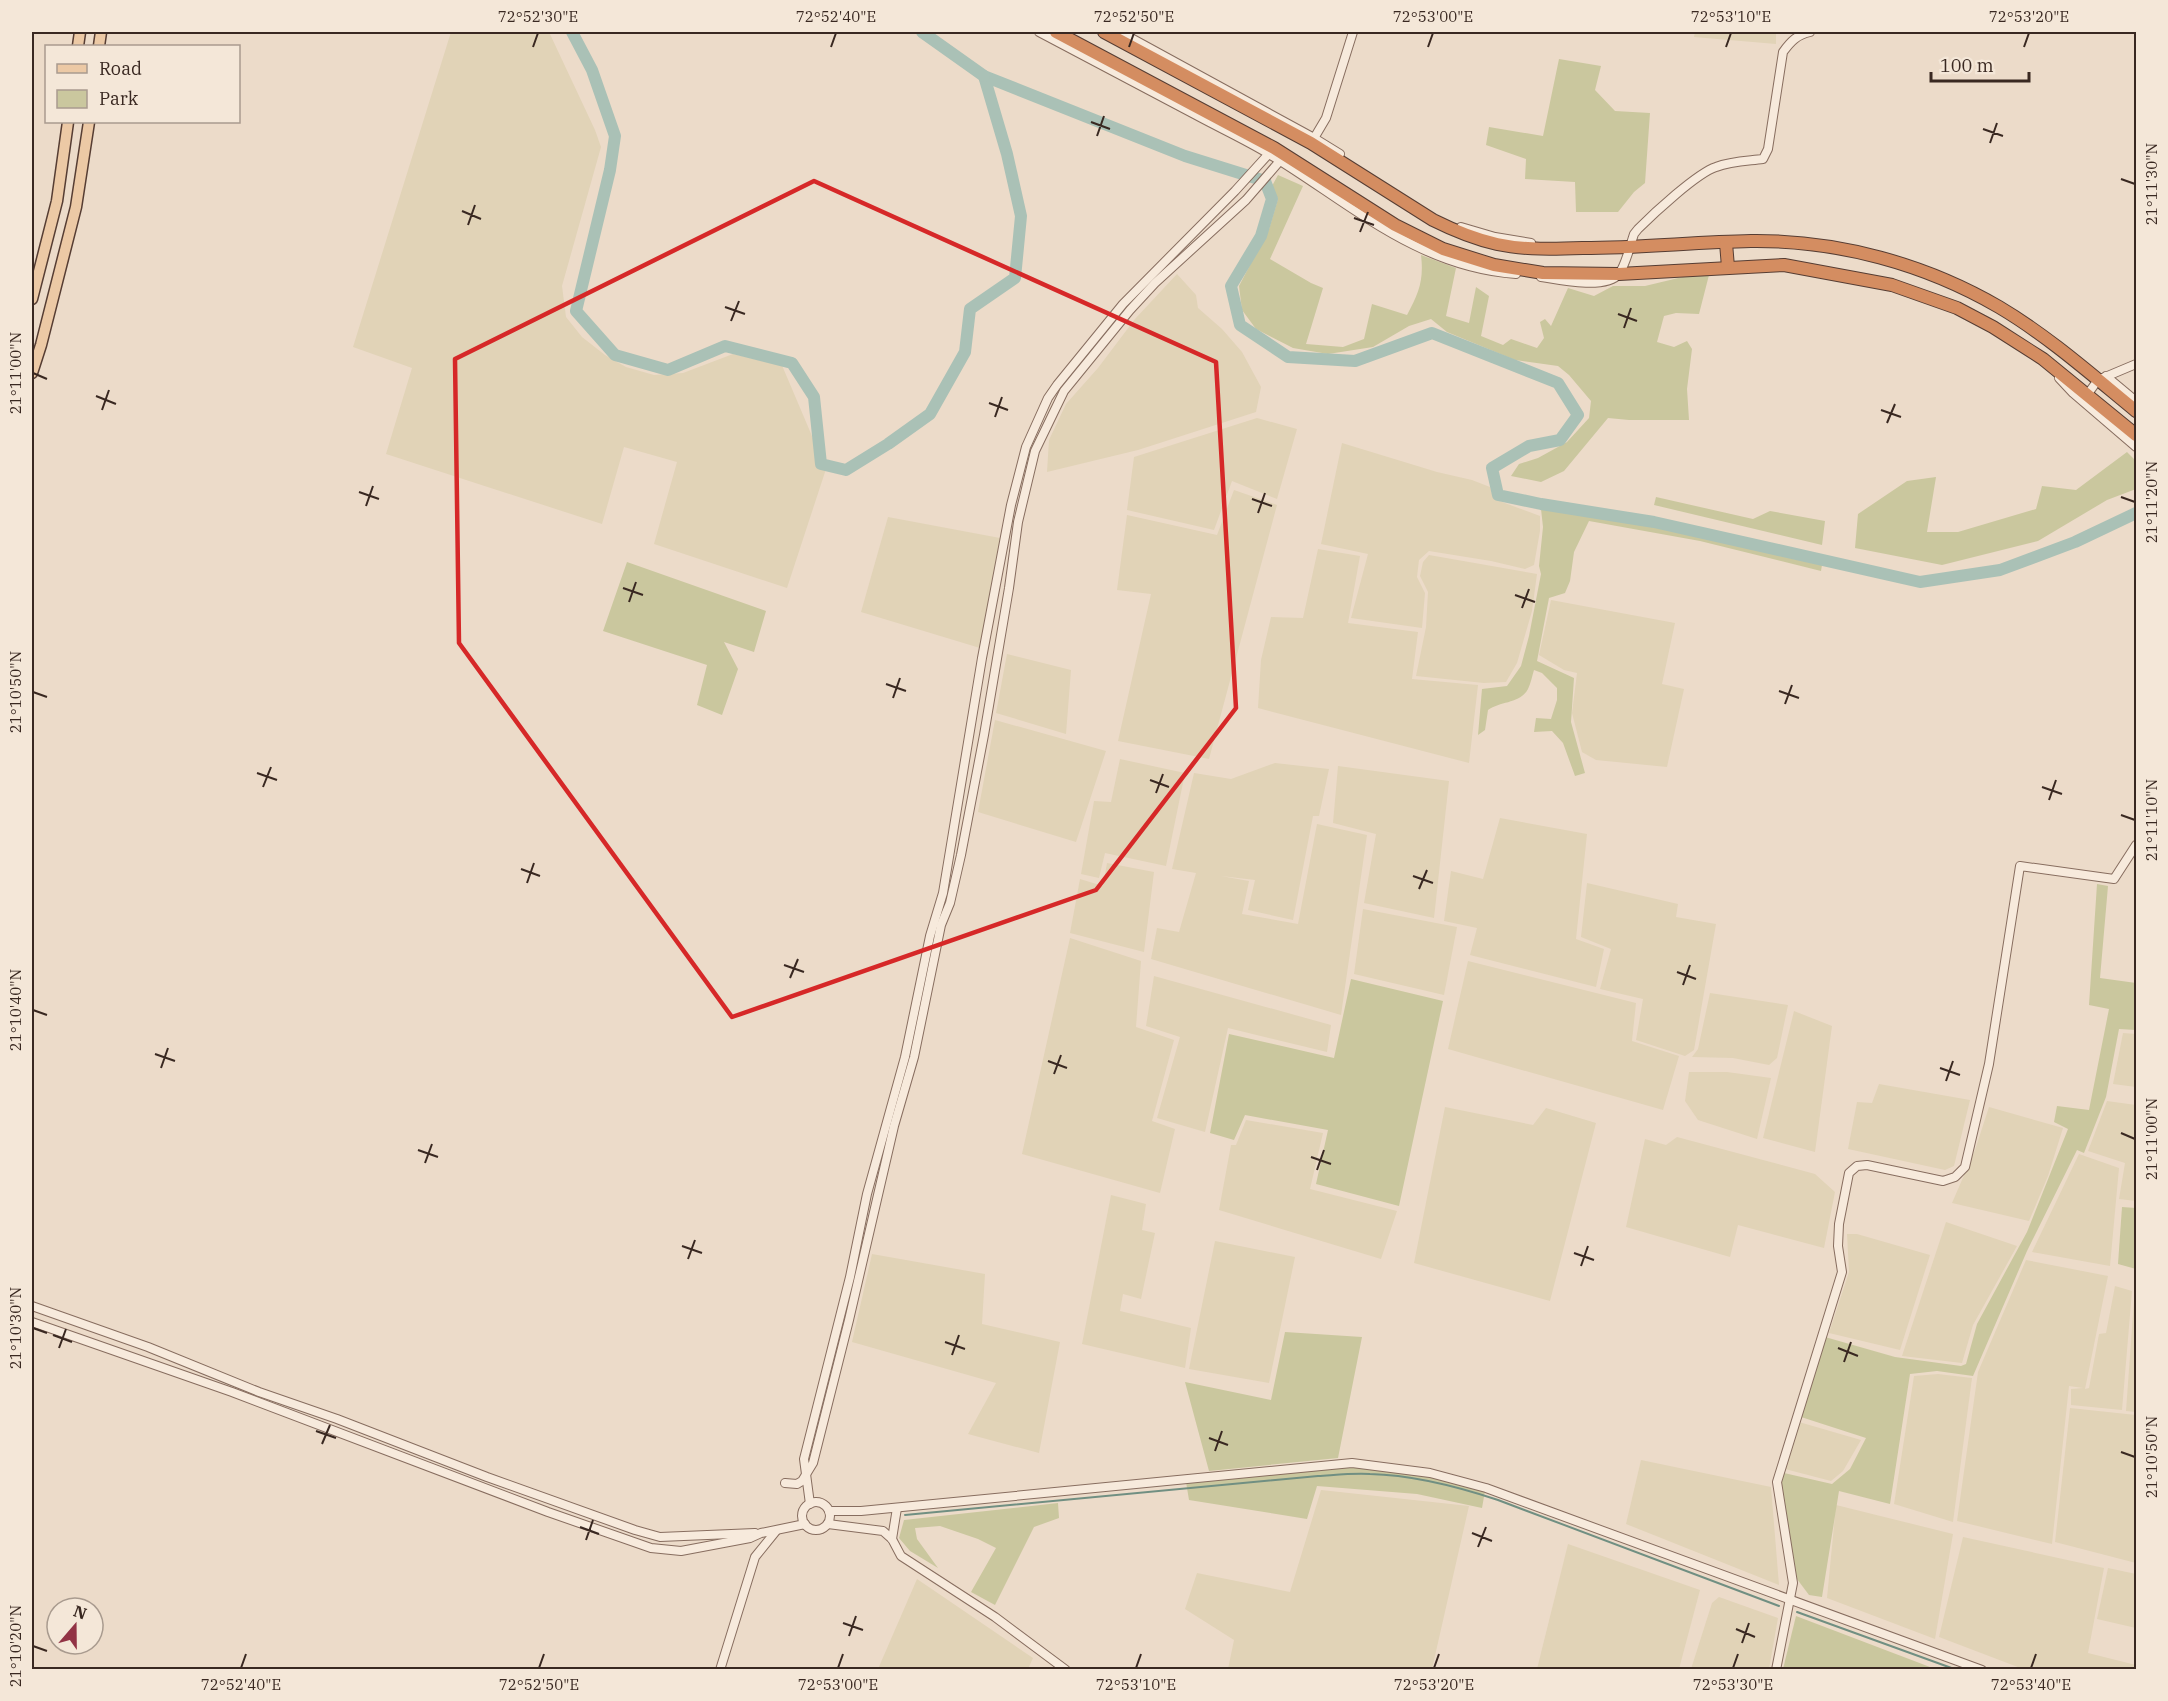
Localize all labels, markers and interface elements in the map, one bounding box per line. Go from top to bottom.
text: 72°52'30"E [498,7,578,26]
text: 72°52'40"E [796,7,876,26]
text: 72°52'50"E [1094,7,1174,26]
text: 72°53'00"E [1393,7,1473,26]
text: 72°53'10"E [1691,7,1771,26]
text: 72°53'20"E [1989,7,2069,26]
legend [45,45,240,123]
scale bar [1931,45,2028,83]
text: 100 m [1940,54,1994,77]
text: Road [99,57,142,80]
text: Park [99,87,139,110]
text: 21°11'30"N [2142,143,2161,225]
text: 21°11'00"N [6,332,25,414]
text: 21°11'20"N [2142,461,2161,543]
text: 21°10'50"N [6,651,25,733]
text: 21°11'10"N [2142,779,2161,861]
text: 21°10'40"N [6,969,25,1051]
text: 21°11'00"N [2142,1098,2161,1180]
text: 21°10'30"N [6,1287,25,1369]
text: 21°10'50"N [2142,1416,2161,1498]
north arrow [45,1596,105,1656]
text: N [71,1600,89,1623]
text: 21°10'20"N [6,1605,25,1687]
text: 72°52'40"E [201,1675,281,1694]
text: 72°52'50"E [499,1675,579,1694]
text: 72°53'00"E [798,1675,878,1694]
text: 72°53'10"E [1096,1675,1176,1694]
text: 72°53'20"E [1394,1675,1474,1694]
text: 72°53'30"E [1693,1675,1773,1694]
text: 72°53'40"E [1991,1675,2071,1694]

